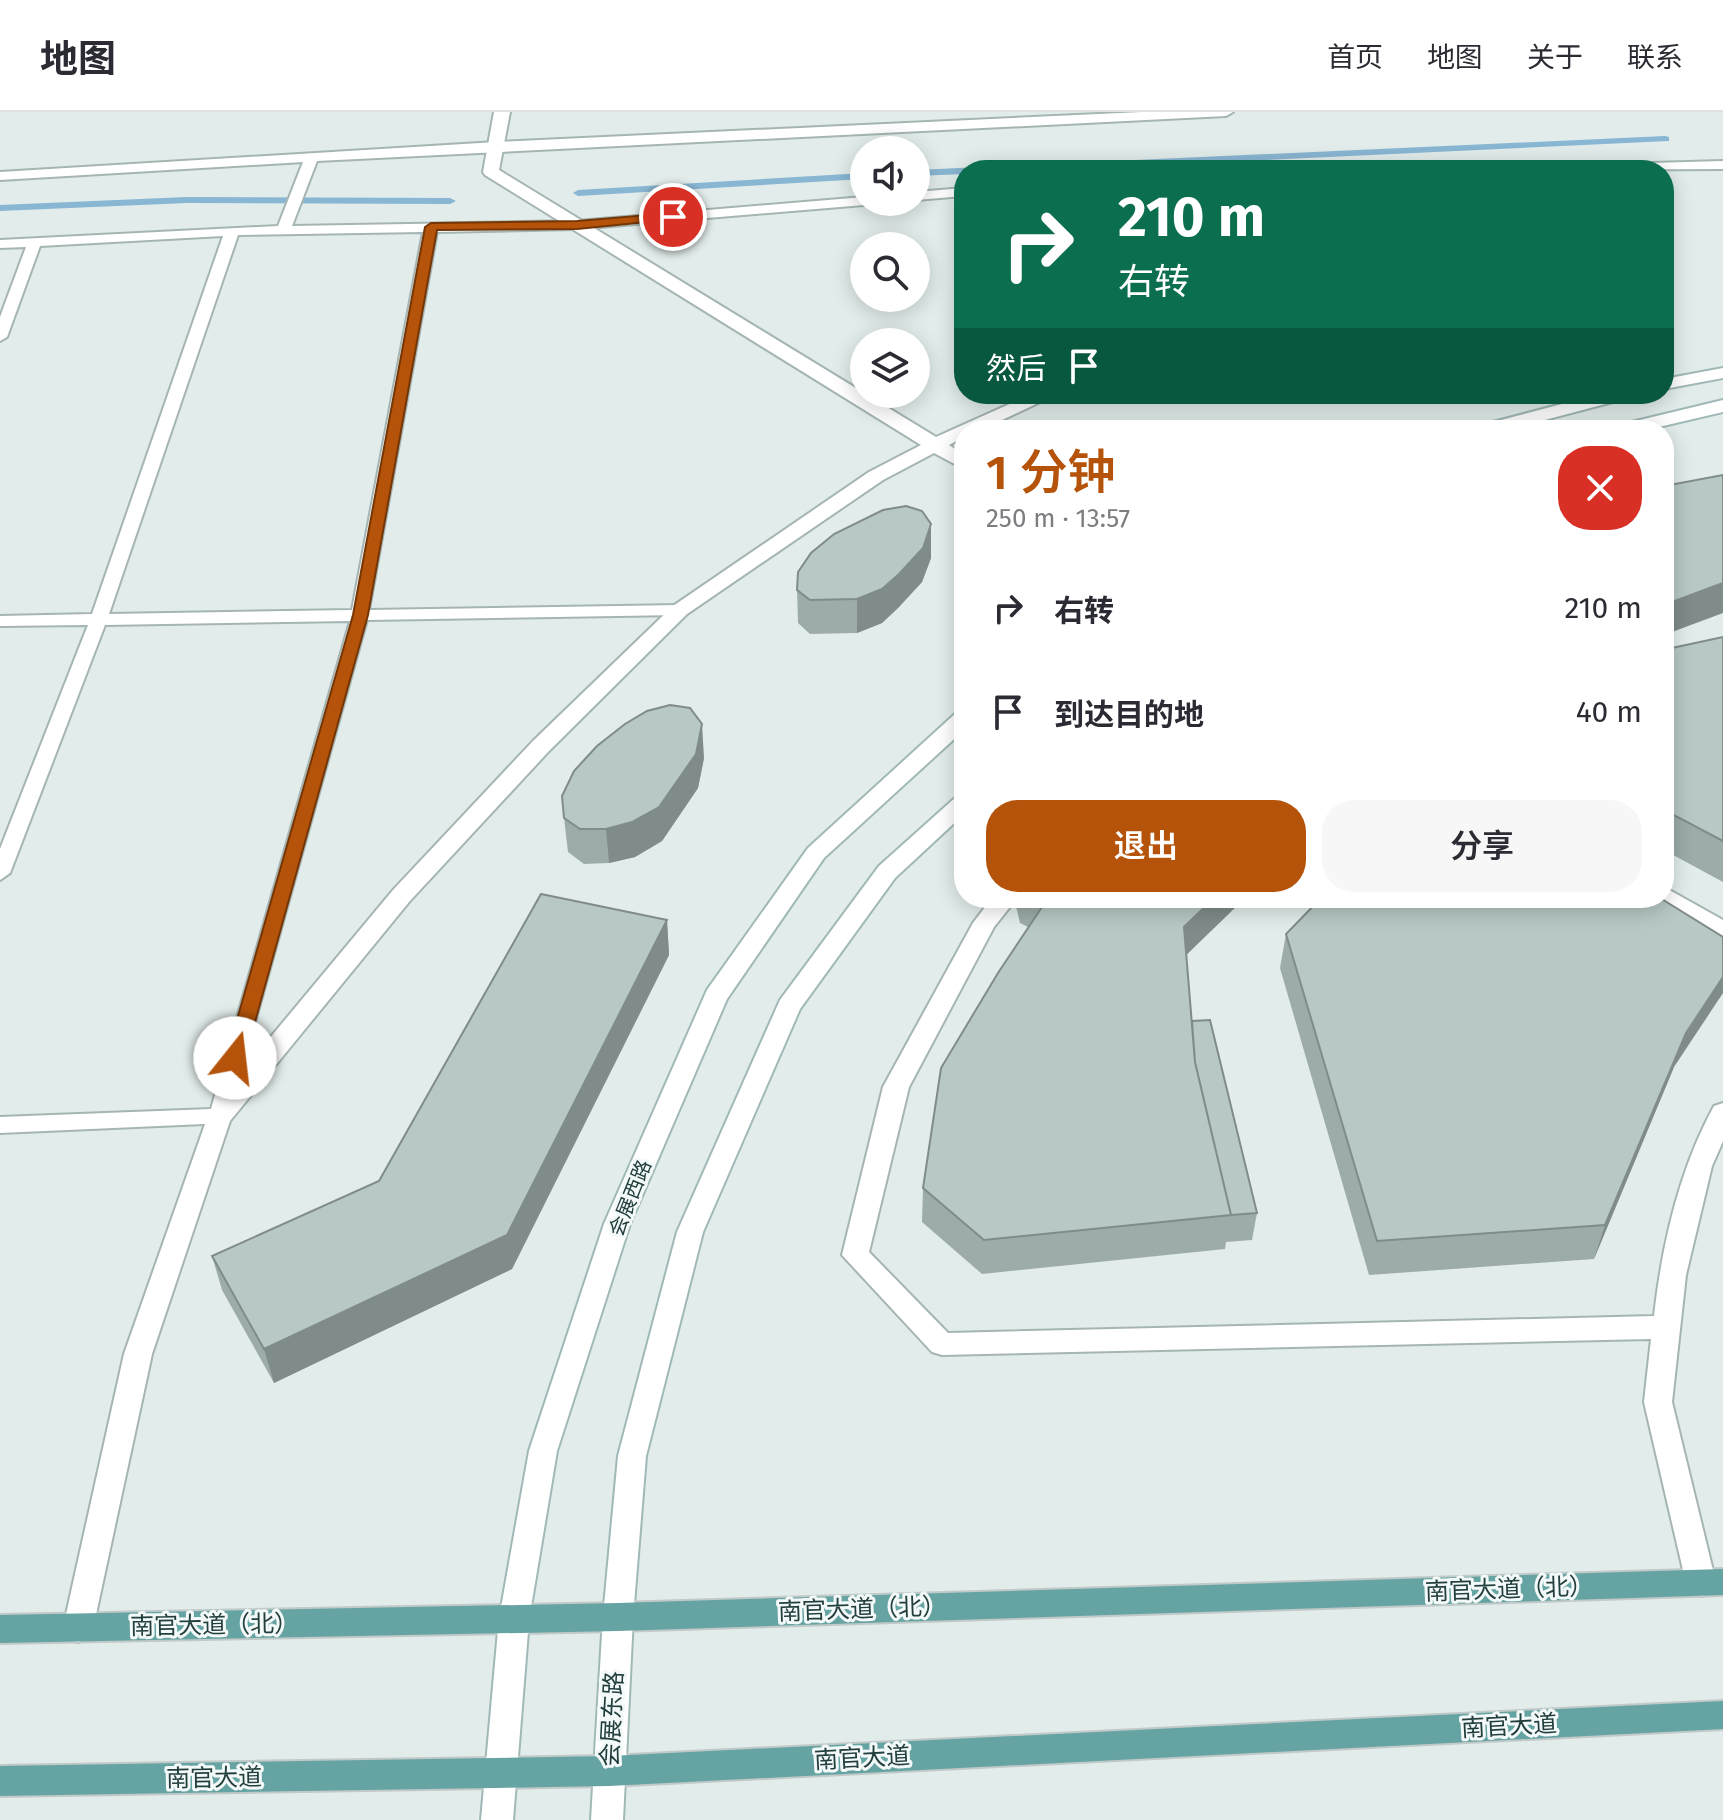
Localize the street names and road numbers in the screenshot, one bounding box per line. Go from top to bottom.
street label: 会展西路 [604,1156,656,1240]
street label: 南官大道（北） [1425,1572,1593,1606]
street label: 南官大道（北） [778,1592,946,1626]
street label: 南官大道（北） [130,1610,298,1640]
street label: 会展东路 [596,1670,628,1768]
street label: 南官大道 [1460,1710,1558,1742]
street label: 南官大道 [813,1742,911,1774]
street label: 南官大道 [166,1763,262,1793]

